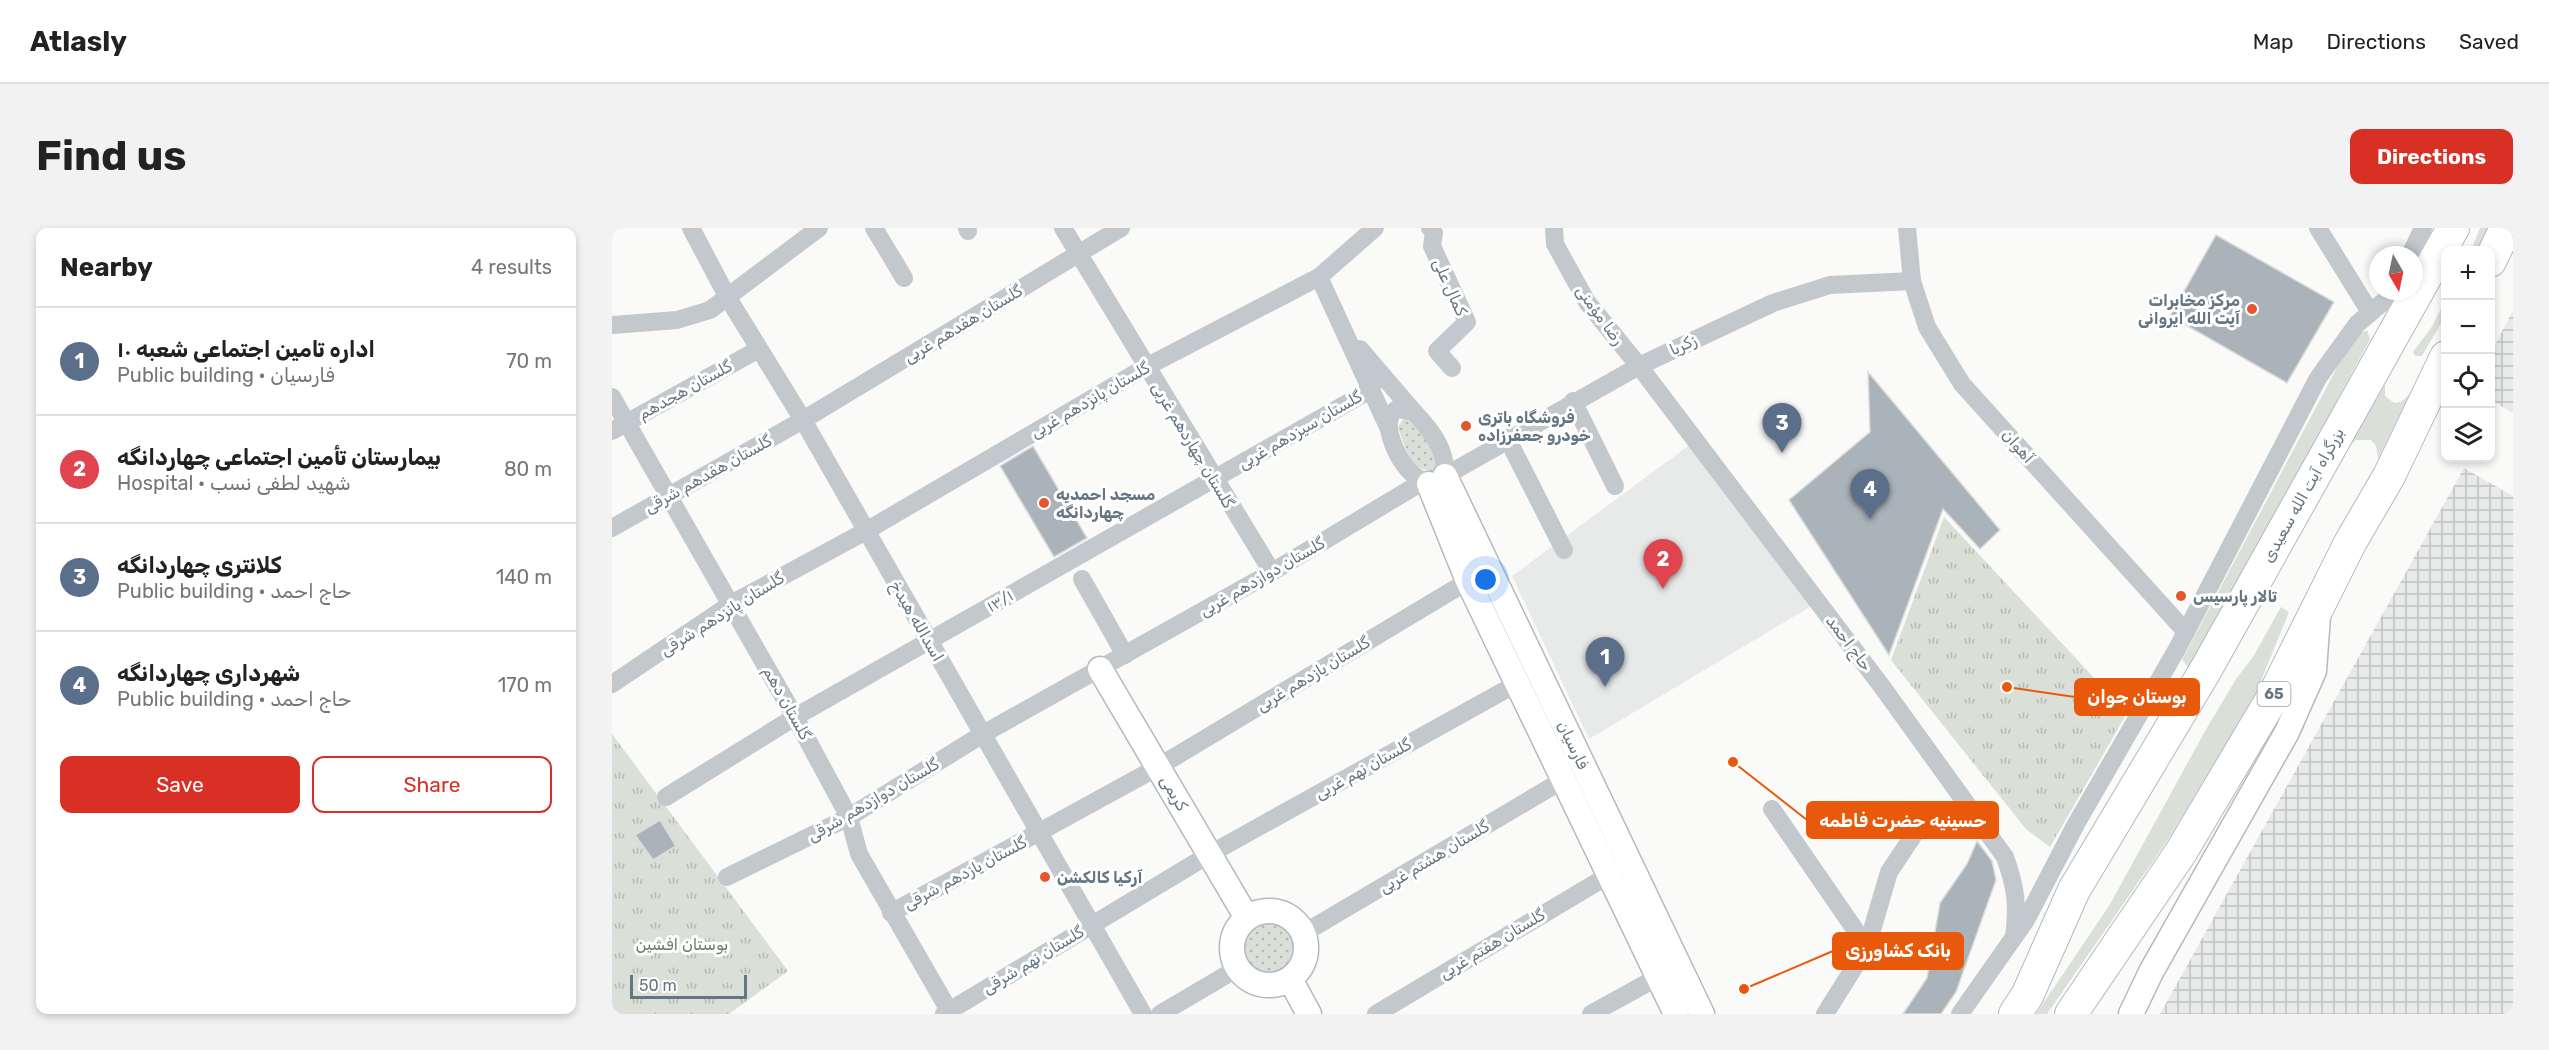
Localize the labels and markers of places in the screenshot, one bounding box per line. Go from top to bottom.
place label: مرکز مخابرات آیت الله ایروانی [2138,291,2240,328]
marker: مرکز مخابرات آیت الله ایروانی [2245,302,2259,316]
pin: 3 [1762,404,1802,453]
place label: فروشگاه باتری خودرو جعفرزاده [1478,408,1591,445]
marker: فروشگاه باتری خودرو جعفرزاده [1459,419,1473,433]
pin: 4 [1850,470,1890,519]
place label: مسجد احمدیه چهاردانگه [1056,485,1155,522]
marker: مسجد احمدیه چهاردانگه [1037,496,1051,510]
pin: 2 [1644,540,1682,589]
place label: تالار پارسیس [2193,587,2277,608]
marker: تالار پارسیس [2174,589,2188,603]
pin: 1 [1586,638,1624,687]
callout: بوستان جوان [2075,679,2199,715]
callout: حسینیه حضرت فاطمه [1807,802,1998,838]
place label: آرکیا کالکشن [1057,868,1142,887]
marker: آرکیا کالکشن [1038,870,1052,884]
callout: بانک کشاورزی [1833,933,1963,969]

